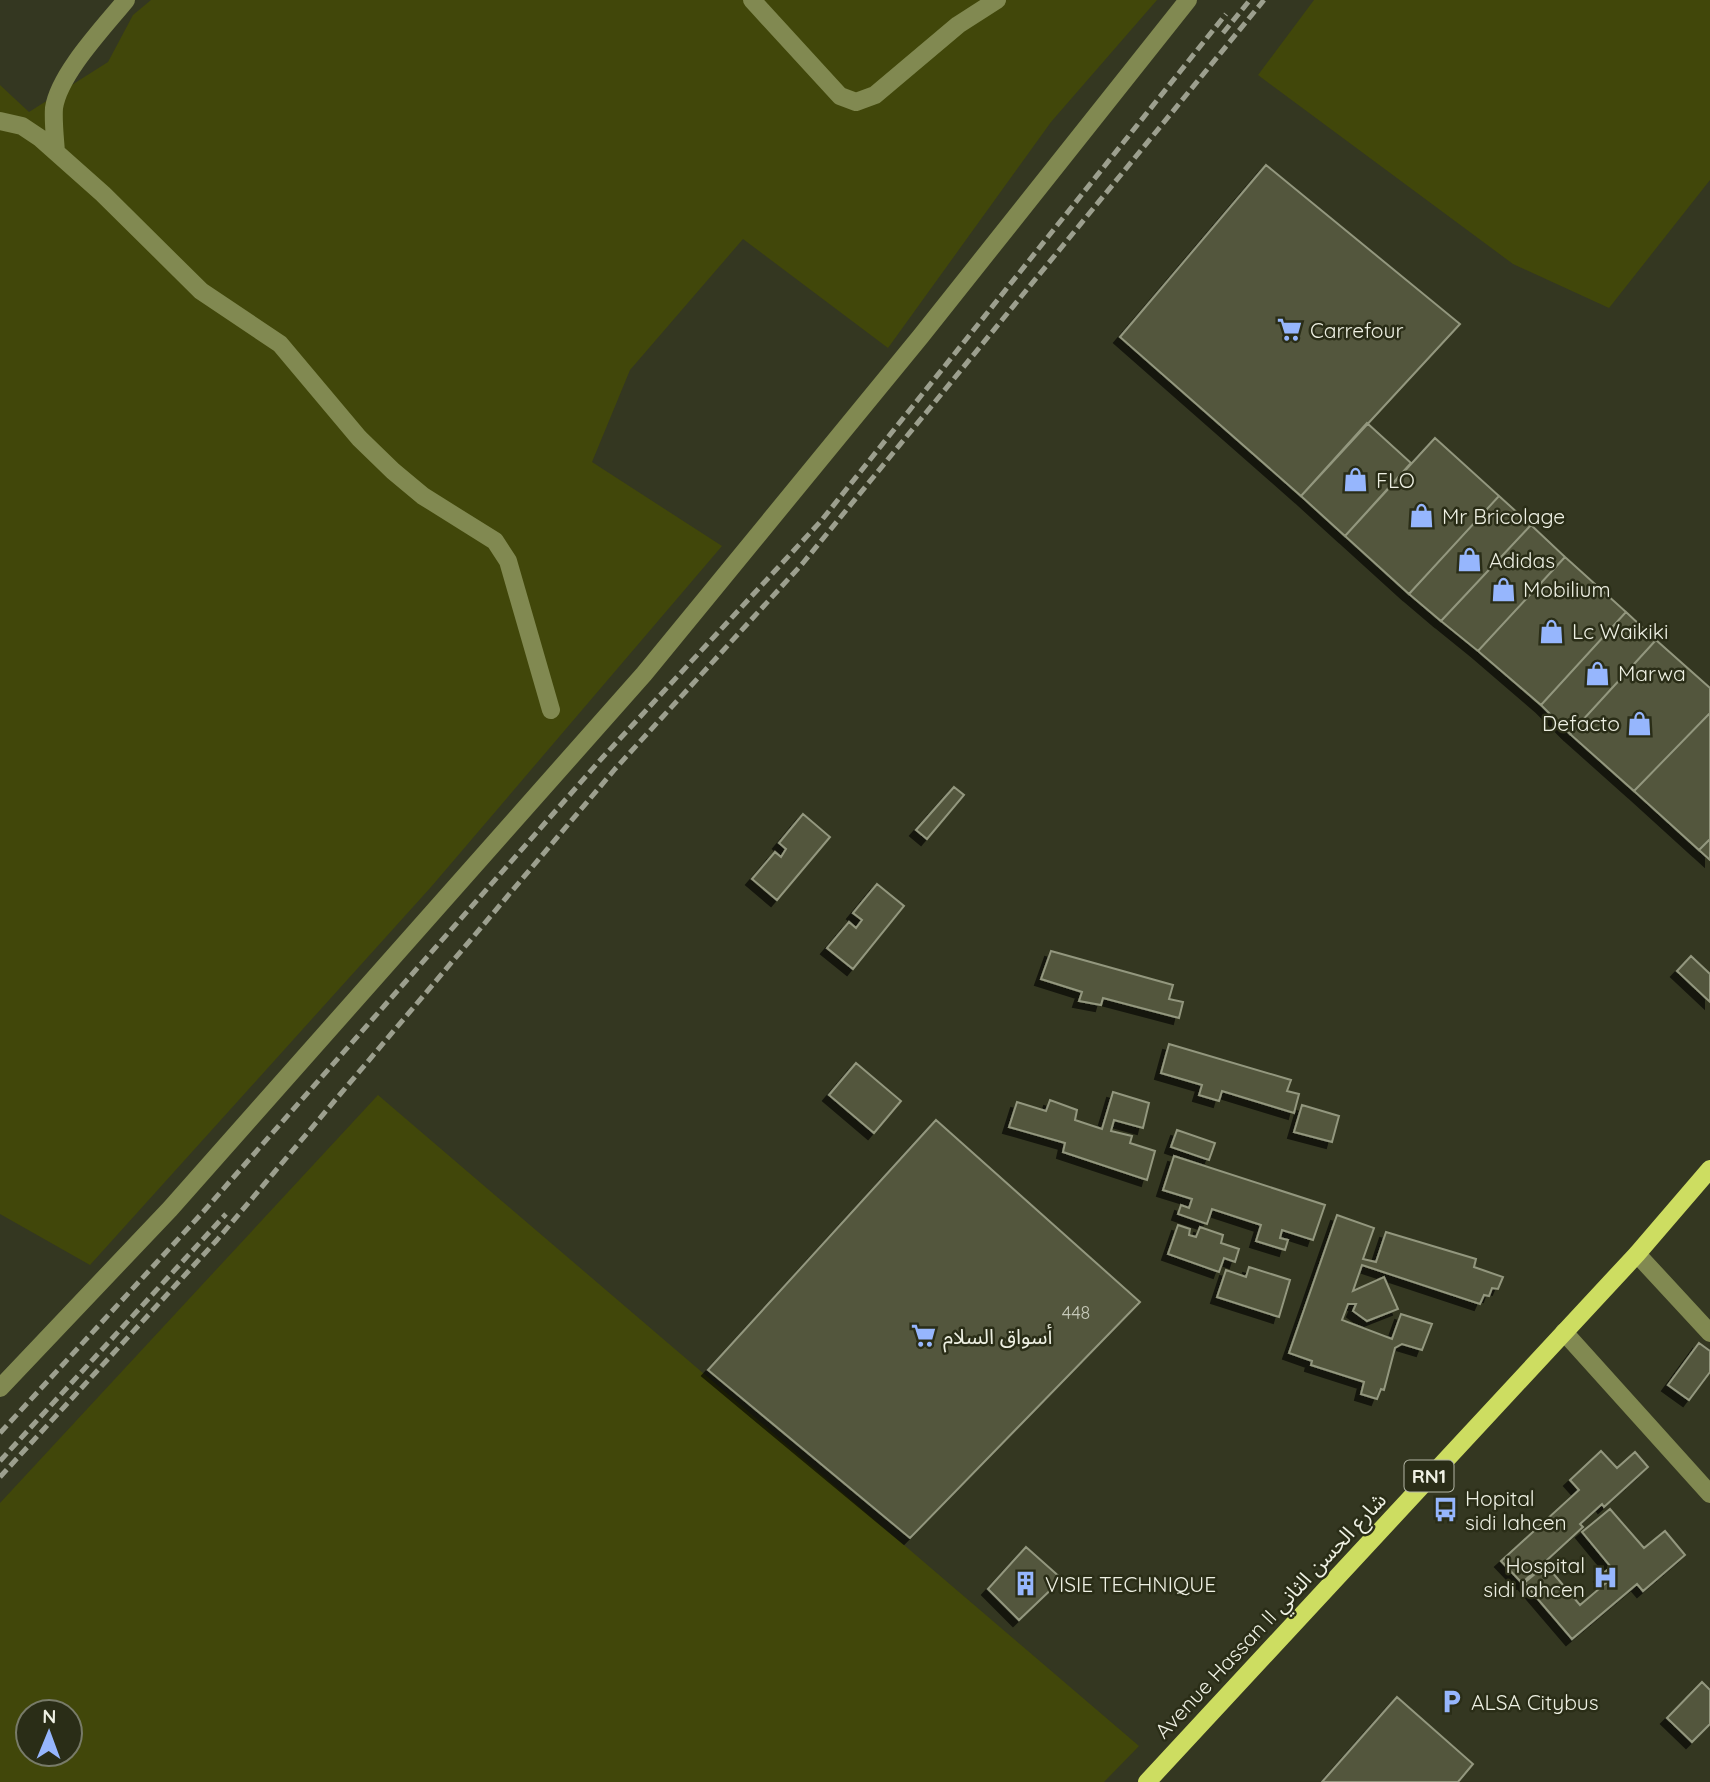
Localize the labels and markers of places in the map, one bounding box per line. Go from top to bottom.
supermarket icon: Carrefour [1276,316,1304,344]
place label: Carrefour [1310,317,1404,343]
shop icon: FLO [1342,466,1370,494]
place label: FLO [1376,467,1415,493]
shop icon: Mr Bricolage [1408,502,1436,530]
place label: Mr Bricolage [1442,503,1565,529]
shop icon: Adidas [1455,546,1483,574]
place label: Adidas [1489,547,1555,573]
shop icon: Mobilium [1489,575,1517,603]
place label: Mobilium [1523,576,1611,602]
shop icon: Lc Waikiki [1538,617,1566,645]
place label: Lc Waikiki [1572,618,1669,644]
shop icon: Marwa [1584,659,1612,687]
place label: Marwa [1618,660,1686,686]
shop icon: Defacto [1626,709,1654,737]
place label: Defacto [1542,710,1620,736]
supermarket icon: أسواق السلام [909,1322,937,1350]
place label: أسواق السلام [943,1323,1052,1353]
place label: Hopital sidi lahcen [1465,1485,1567,1535]
bus stop icon: Hopital sidi lahcen [1431,1496,1459,1524]
place label: Hospital sidi lahcen [1483,1552,1585,1602]
hospital icon: Hospital sidi lahcen [1591,1563,1619,1591]
building icon: VISIE TECHNIQUE [1011,1570,1039,1598]
place label: VISIE TECHNIQUE [1045,1571,1216,1597]
parking icon: ALSA Citybus [1437,1688,1465,1716]
place label: ALSA Citybus [1471,1689,1599,1715]

